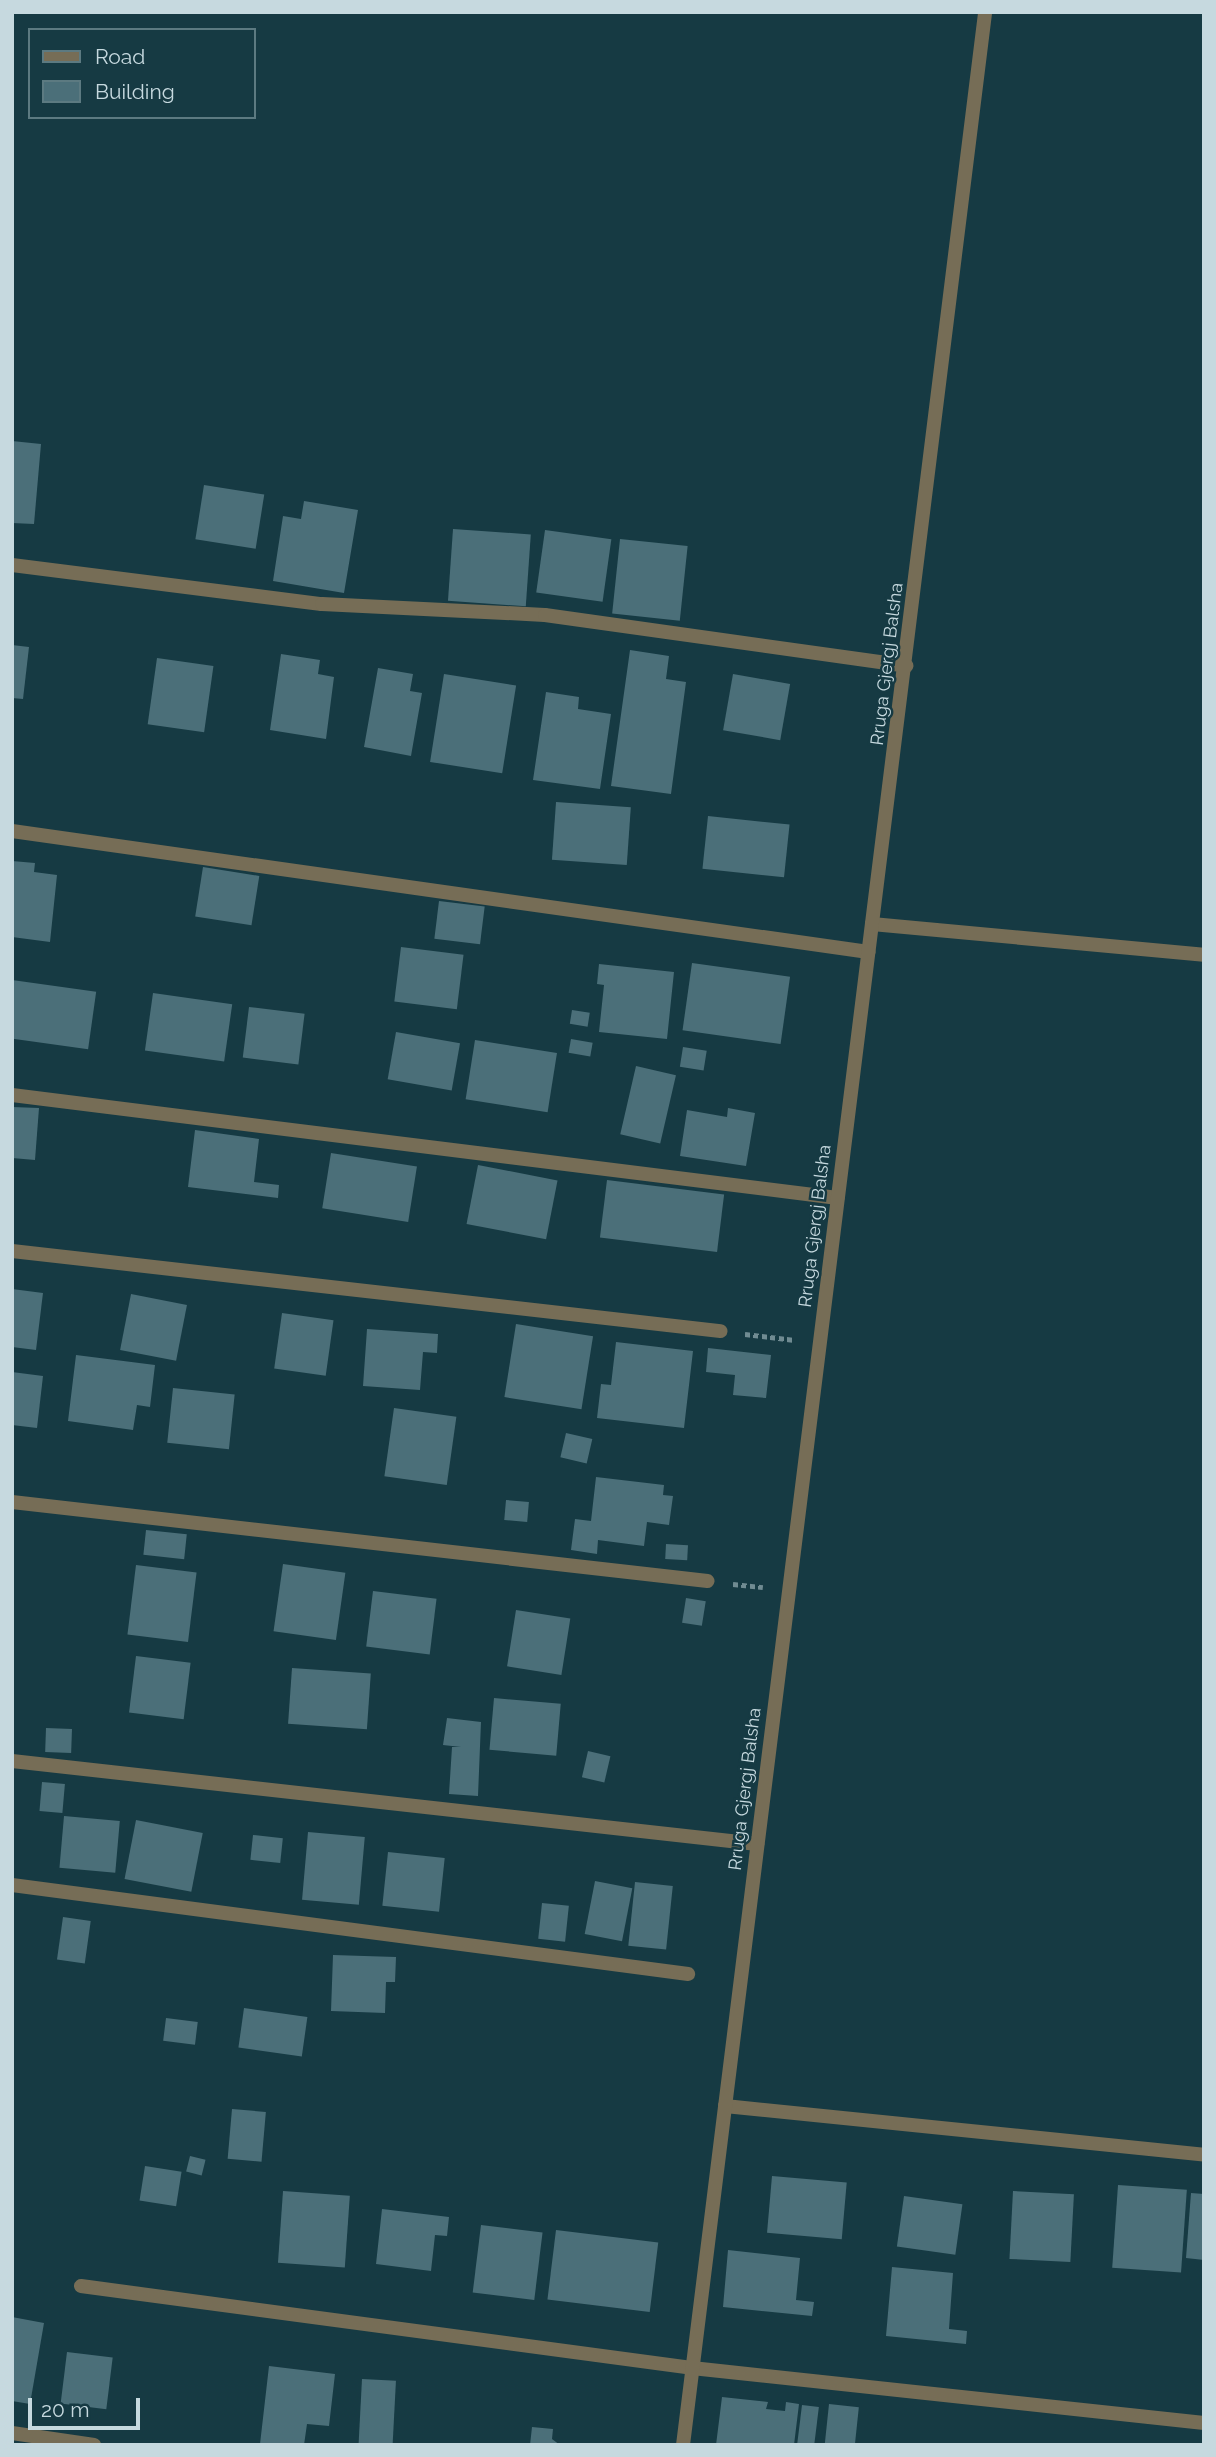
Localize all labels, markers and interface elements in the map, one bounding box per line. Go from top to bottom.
legend [28,28,256,119]
text: Road [95,44,145,69]
text: Building [95,79,175,104]
street label: Rruga Gjergj Balsha [866,581,908,747]
street label: Rruga Gjergj Balsha [794,1143,836,1309]
street label: Rruga Gjergj Balsha [724,1706,766,1872]
scale bar [32,2384,144,2428]
text: 20 m [41,2397,89,2422]

